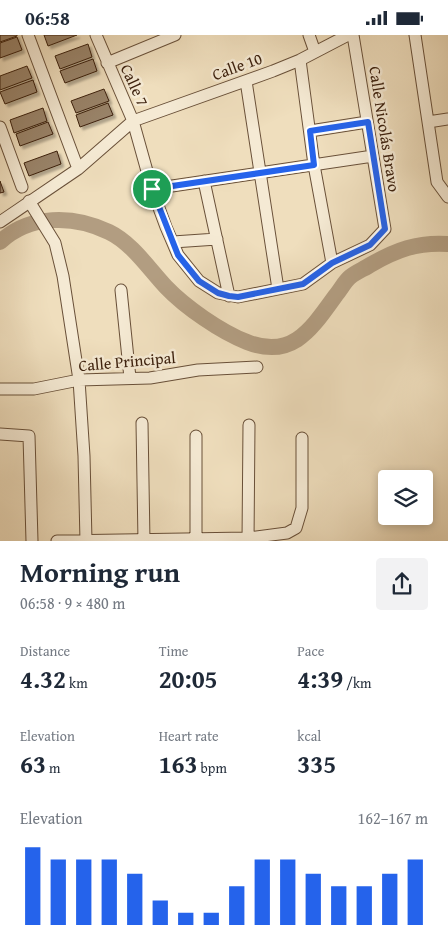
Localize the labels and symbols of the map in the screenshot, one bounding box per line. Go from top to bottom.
street label: Calle 10 [209,46,266,86]
street label: Calle 7 [115,60,155,110]
street label: Calle Nicolás Bravo [363,64,407,194]
pin [131,168,173,210]
street label: Calle Principal [78,345,177,377]

